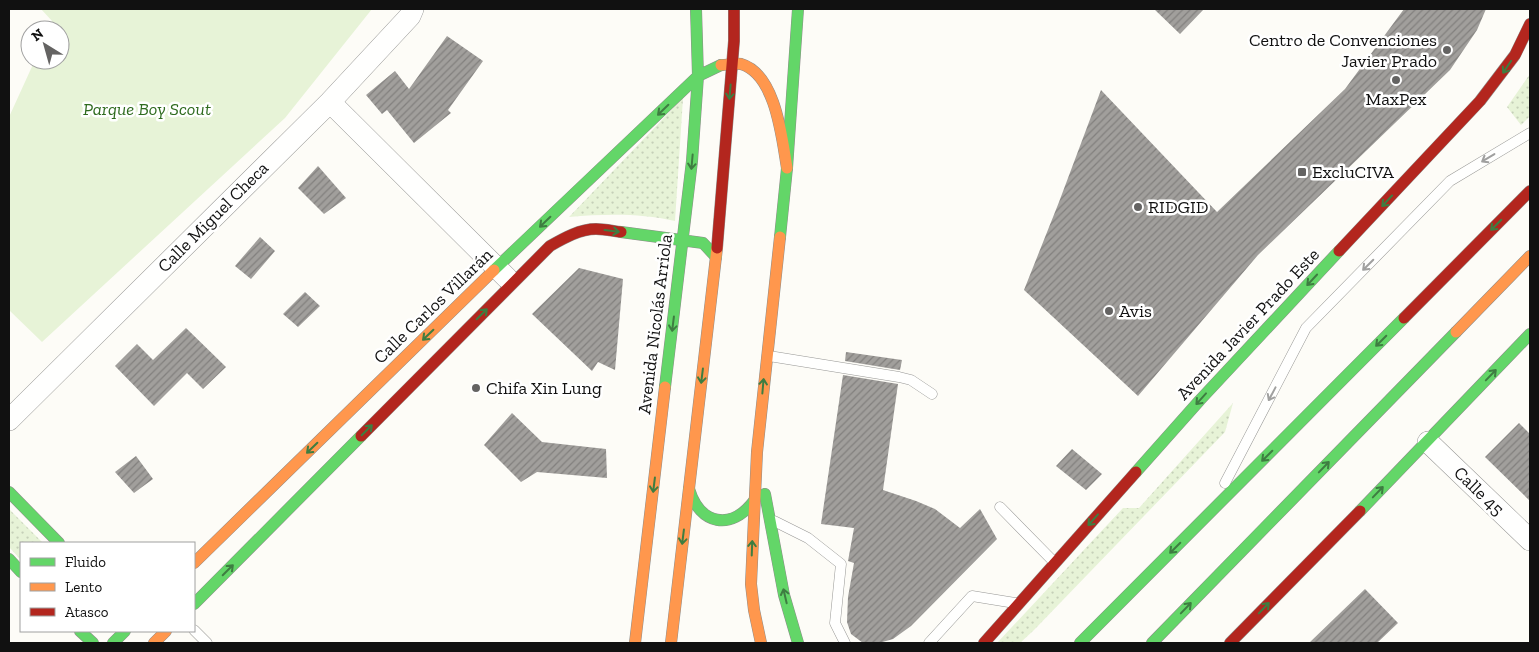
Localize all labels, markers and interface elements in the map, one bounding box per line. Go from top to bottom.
north arrow [20,20,70,70]
text: N [28,25,47,45]
place label: Centro de Convenciones Javier Prado [1249,29,1437,72]
marker: Centro de Convenciones Javier Prado [1441,44,1453,56]
one-way arrow [1502,60,1512,74]
marker: MaxPex [1390,74,1402,86]
one-way arrow [725,84,735,100]
place label: MaxPex [1365,88,1427,110]
park label: Parque Boy Scout [83,98,211,120]
one-way arrow [656,104,669,116]
one-way arrow [1482,153,1496,163]
one-way arrow [687,154,696,170]
street label: Calle Miguel Checa [153,157,273,277]
place label: ExcluCIVA [1312,161,1394,183]
marker: ExcluCIVA [1296,166,1308,178]
one-way arrow [1381,194,1393,207]
place label: RIDGID [1148,196,1209,218]
marker: RIDGID [1132,201,1144,213]
one-way arrow [539,216,551,228]
one-way arrow [1490,219,1502,232]
one-way arrow [604,226,620,236]
street label: Avenida Nicolás Arriola [633,232,677,415]
street label: Calle Carlos Villarán [369,243,498,368]
street label: Avenida Javier Prado Este [1172,244,1324,404]
one-way arrow [1362,259,1374,271]
one-way arrow [1306,274,1318,286]
place label: Avis [1119,300,1152,322]
marker: Avis [1103,305,1115,317]
one-way arrow [476,308,488,321]
one-way arrow [668,315,678,331]
one-way arrow [422,328,434,341]
one-way arrow [1375,334,1387,347]
one-way arrow [697,368,707,384]
one-way arrow [1485,369,1497,382]
place label: Chifa Xin Lung [486,377,602,399]
one-way arrow [758,379,768,395]
marker: Chifa Xin Lung [470,382,482,394]
one-way arrow [1266,386,1276,401]
one-way arrow [1195,393,1207,405]
one-way arrow [361,423,373,436]
one-way arrow [305,442,318,454]
one-way arrow [1260,450,1273,462]
one-way arrow [1318,461,1330,473]
street label: Calle 45 [1449,462,1509,520]
one-way arrow [649,477,659,493]
one-way arrow [1372,486,1384,499]
one-way arrow [1088,513,1099,526]
one-way arrow [678,529,688,545]
one-way arrow [748,541,757,557]
legend [20,542,195,632]
one-way arrow [1168,542,1181,554]
text: Fluido [65,553,106,571]
one-way arrow [222,563,234,576]
text: Lento [65,578,102,596]
one-way arrow [780,589,789,605]
one-way arrow [1180,602,1192,615]
one-way arrow [1258,602,1270,615]
text: Atasco [65,603,109,621]

